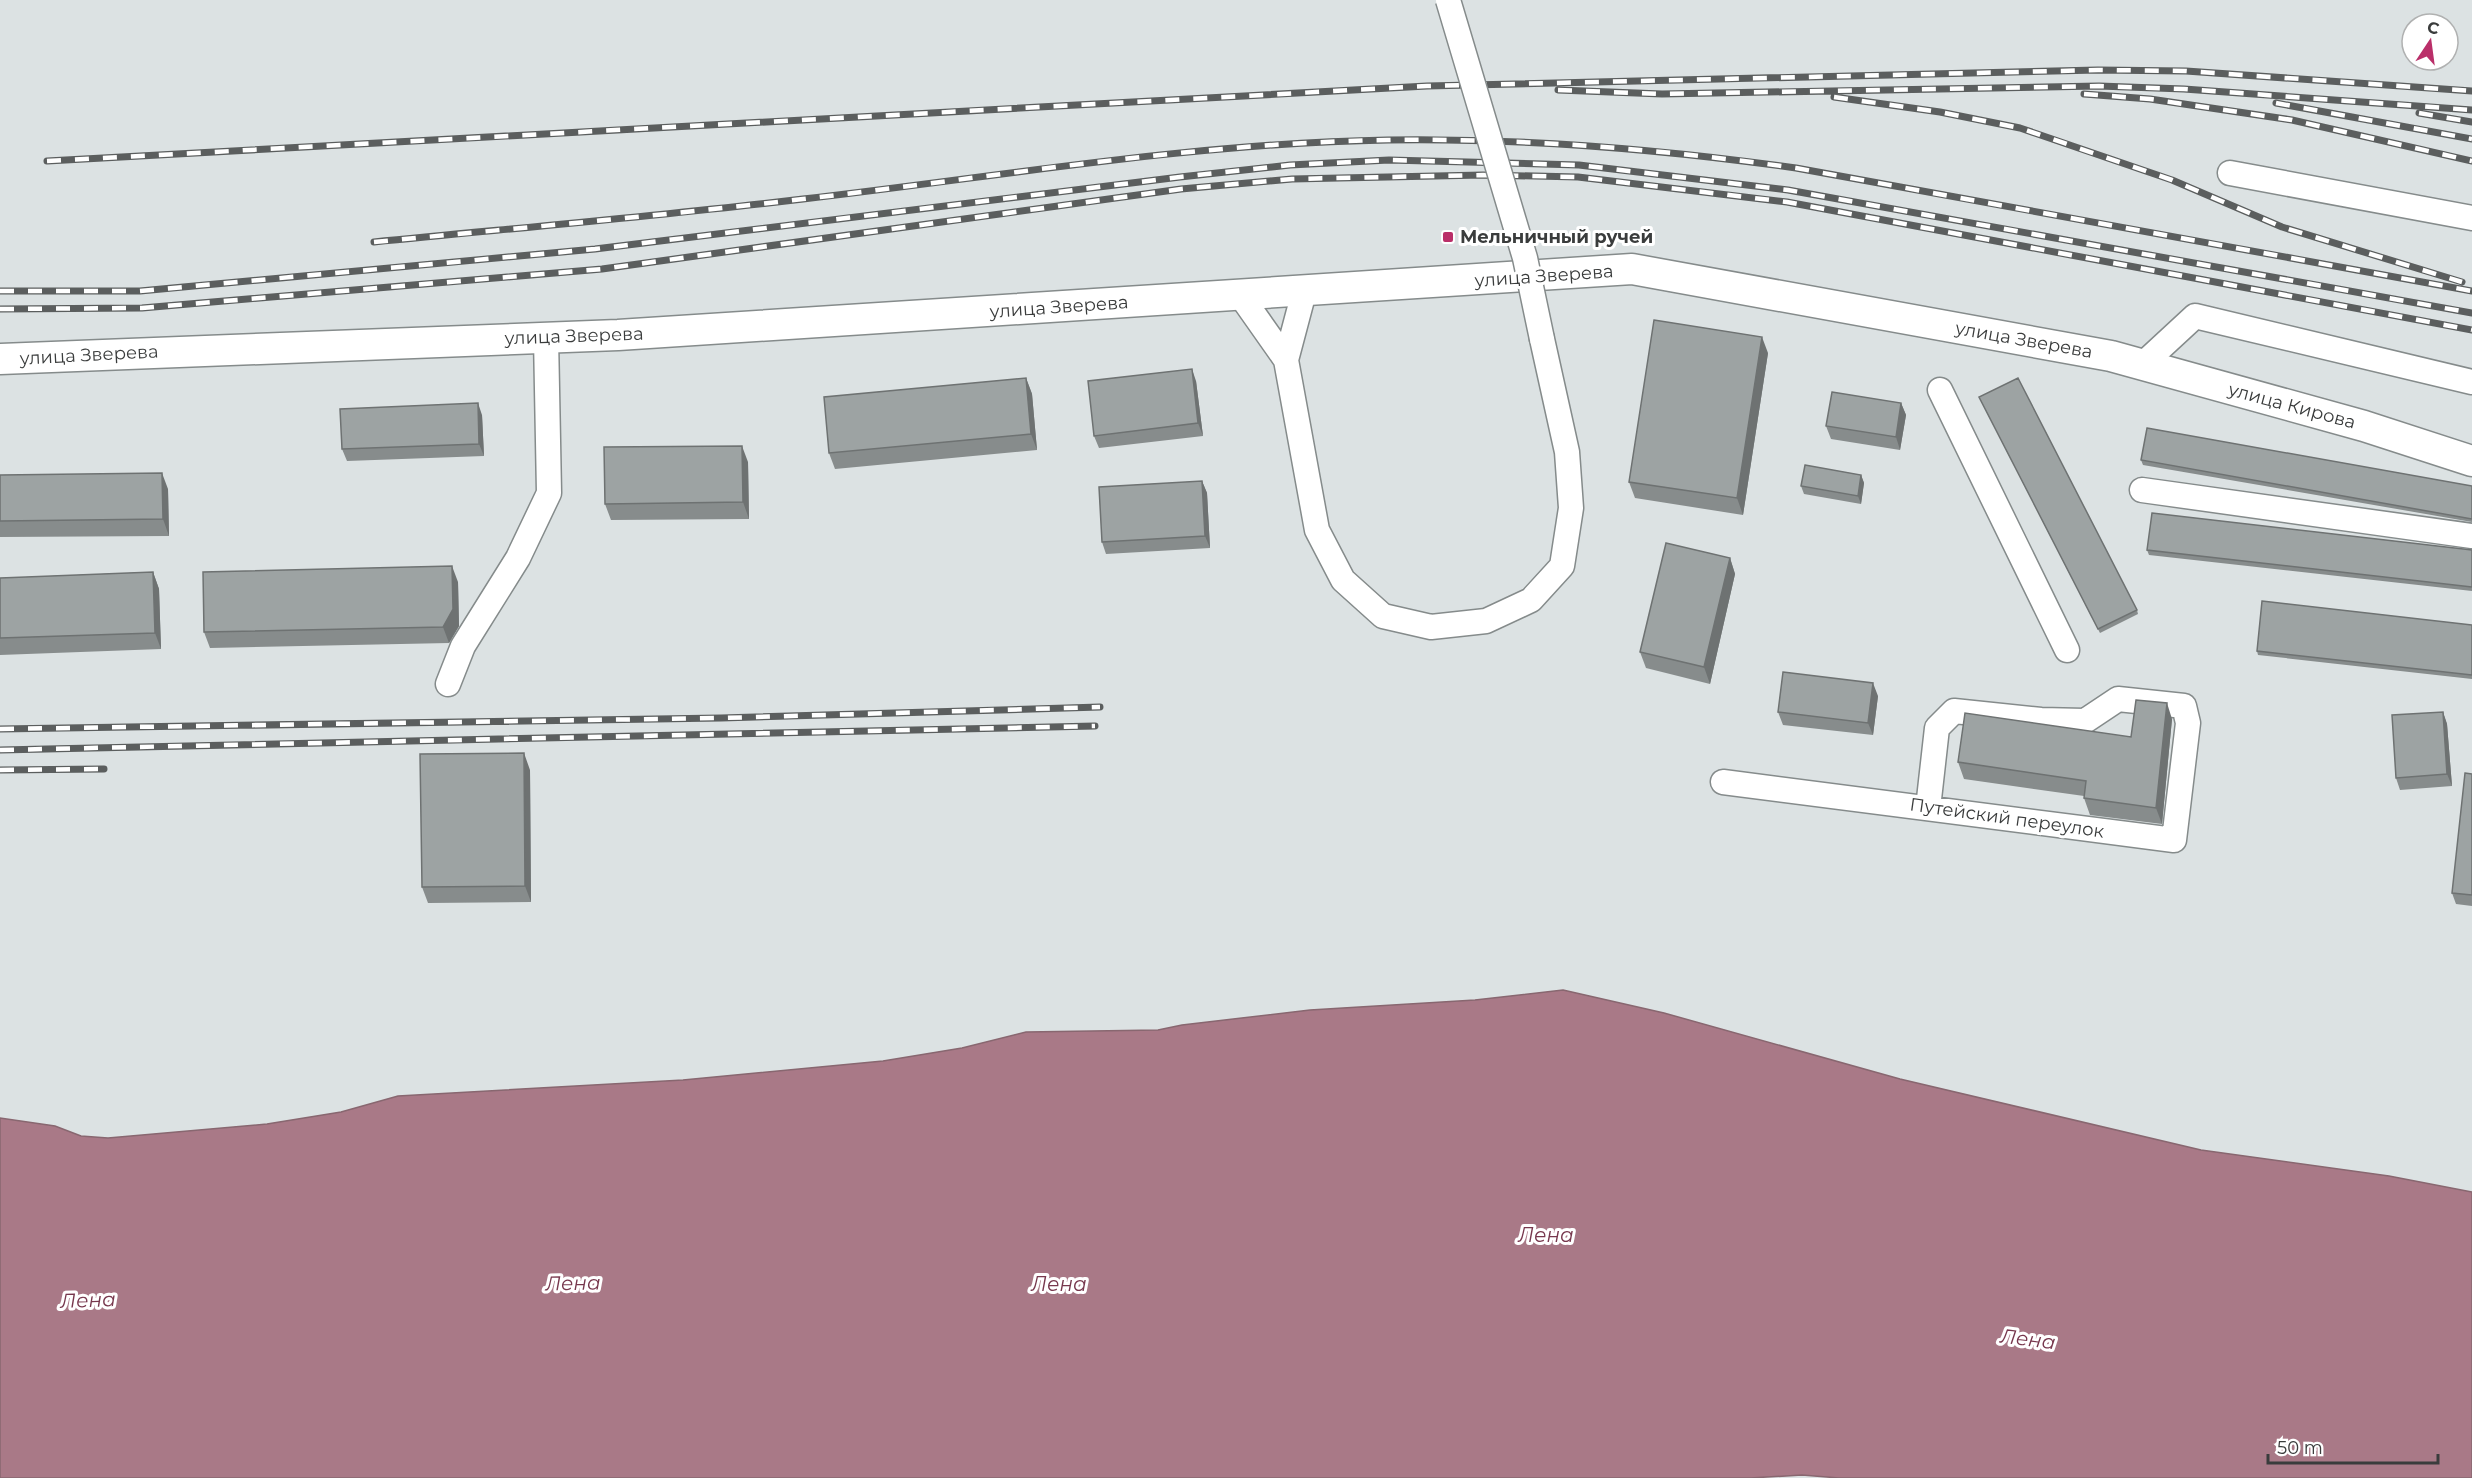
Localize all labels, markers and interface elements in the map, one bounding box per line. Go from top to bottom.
north arrow [2400,12,2460,72]
text: С [2425,17,2441,39]
place label: Мельничный ручей [1460,226,1653,248]
marker: Мельничный ручей [1441,230,1455,244]
street label: улица Зверева [1473,260,1614,292]
street label: улица Зверева [988,291,1129,323]
street label: улица Зверева [1953,317,2094,363]
street label: улица Зверева [503,323,644,349]
street label: улица Зверева [18,340,159,370]
street label: улица Кирова [2225,378,2358,434]
street label: Путейский переулок [1908,793,2106,843]
water label: Лена [1517,1223,1574,1247]
water label: Лена [544,1271,601,1295]
water label: Лена [1030,1272,1087,1296]
water label: Лена [59,1287,116,1313]
water label: Лена [1998,1324,2057,1354]
scale bar [2268,1427,2438,1465]
text: 50 m [2277,1437,2323,1459]

